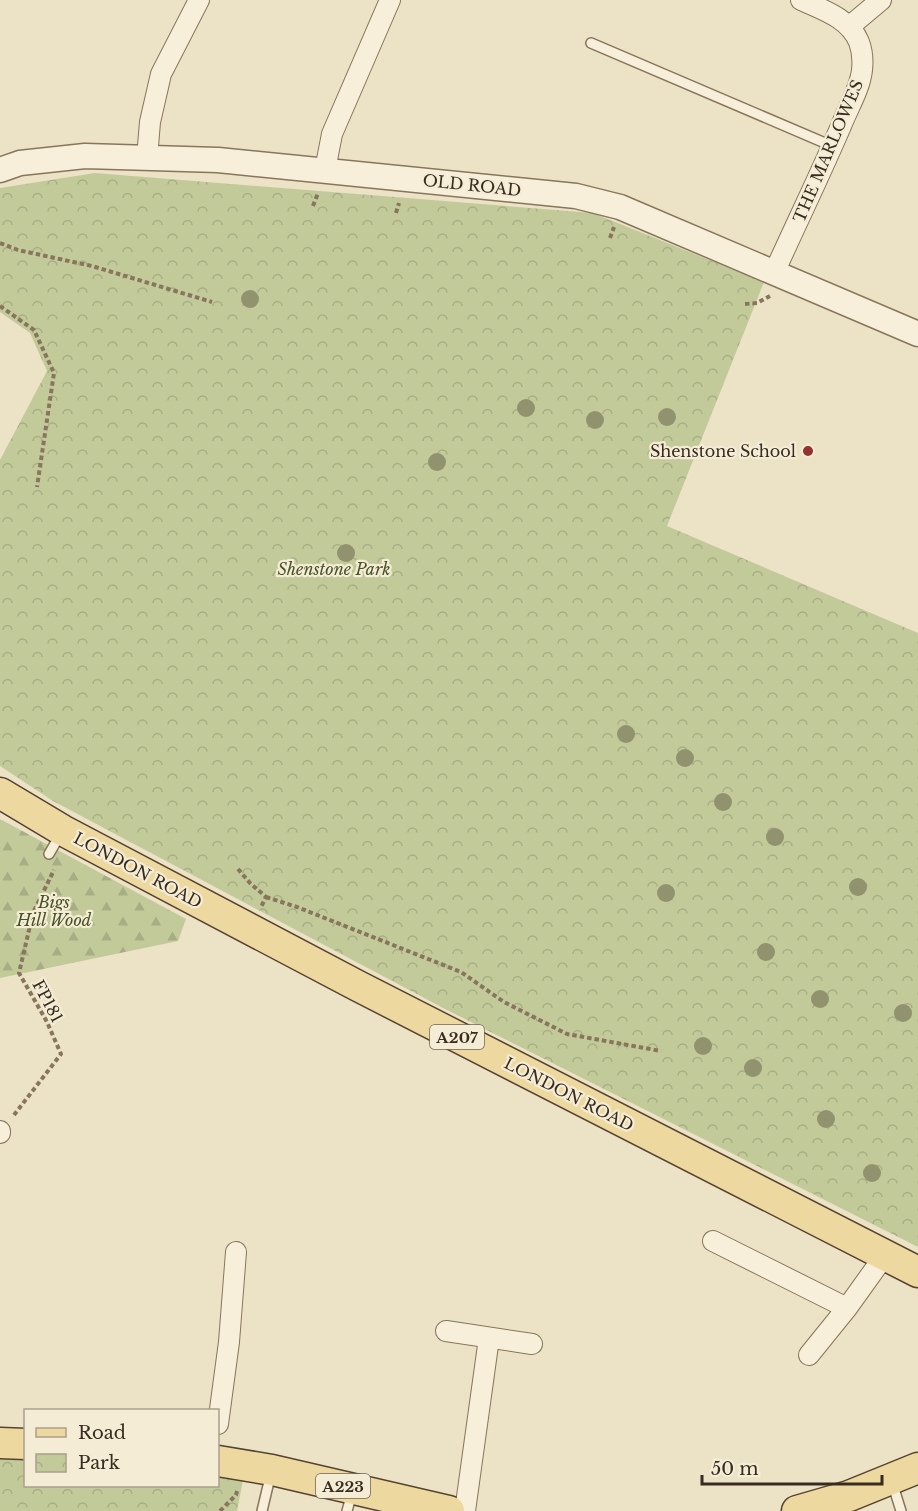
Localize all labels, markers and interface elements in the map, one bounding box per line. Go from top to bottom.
street label: THE MARLOWES [789,77,867,225]
street label: OLD ROAD [422,170,522,200]
place label: Shenstone School [650,441,796,461]
marker: Shenstone School [801,444,815,458]
park label: Shenstone Park [278,559,390,579]
street label: LONDON ROAD [70,828,206,912]
park label: Bigs Hill Wood [16,892,92,930]
street label: FP181 [28,976,68,1026]
road number: A207 [430,1025,484,1049]
street label: LONDON ROAD [501,1053,637,1135]
legend [24,1409,219,1487]
text: Road [78,1422,126,1444]
scale bar [702,1448,882,1486]
text: Park [78,1452,120,1474]
text: 50 m [711,1458,759,1480]
road number: A223 [316,1474,370,1498]

